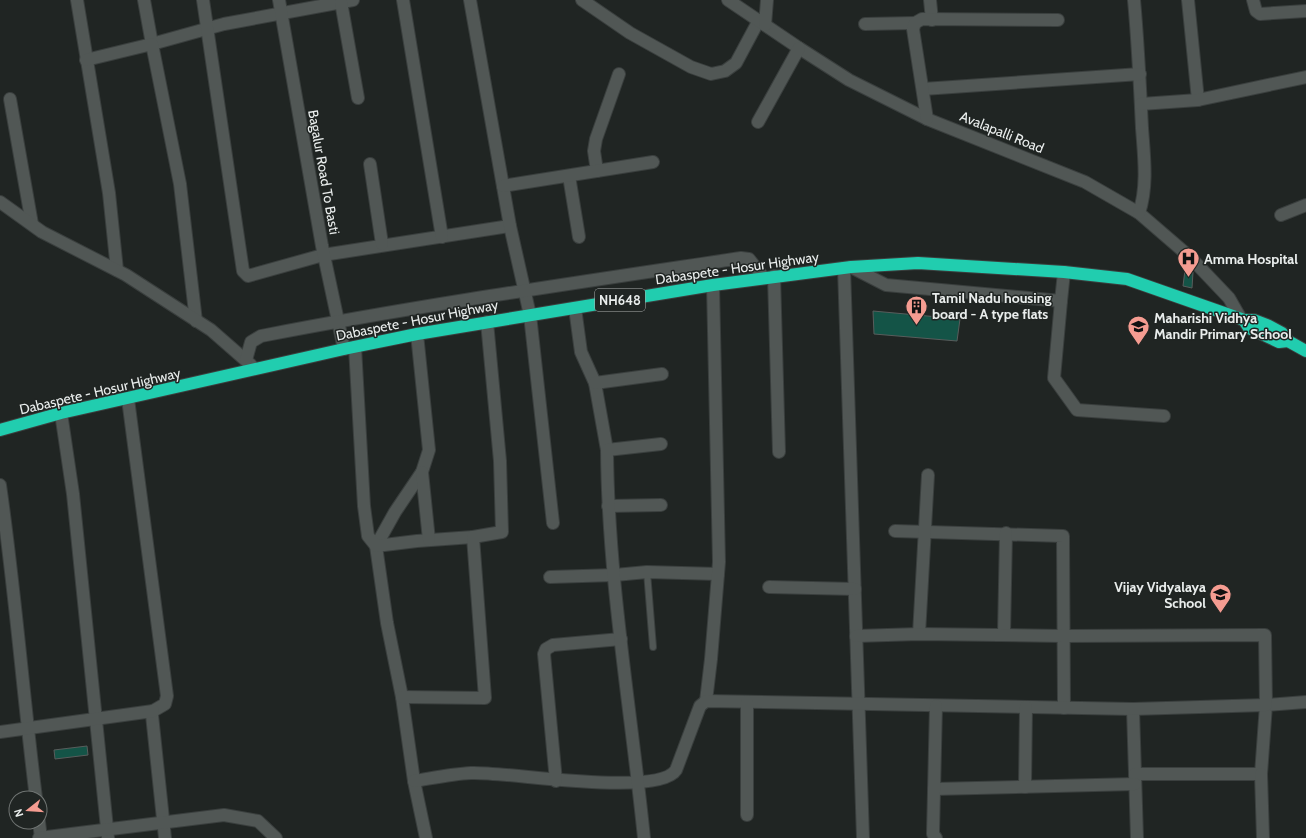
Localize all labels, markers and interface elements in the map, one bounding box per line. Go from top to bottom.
street label: Avalapalli Road [957,107,1047,157]
street label: Bagalur Road To Basti [304,108,344,236]
hospital icon: Amma Hospital [1175,246,1201,279]
street label: Dabaspete - Hosur Highway [654,248,820,288]
place label: Amma Hospital [1204,250,1298,268]
road number: NH648 [595,289,645,311]
place label: Tamil Nadu housing board - A type flats [932,289,1051,323]
building icon: Tamil Nadu housing board - A type flats [903,293,929,326]
street label: Dabaspete - Hosur Highway [334,295,500,345]
place label: Maharishi Vidhya Mandir Primary School [1154,309,1292,343]
school or university icon: Maharishi Vidhya Mandir Primary School [1125,313,1151,346]
street label: Dabaspete - Hosur Highway [18,364,182,418]
place label: Vijay Vidyalaya School [1114,578,1206,612]
school or university icon: Vijay Vidyalaya School [1208,582,1234,615]
north arrow [8,790,48,830]
text: N [11,807,26,819]

